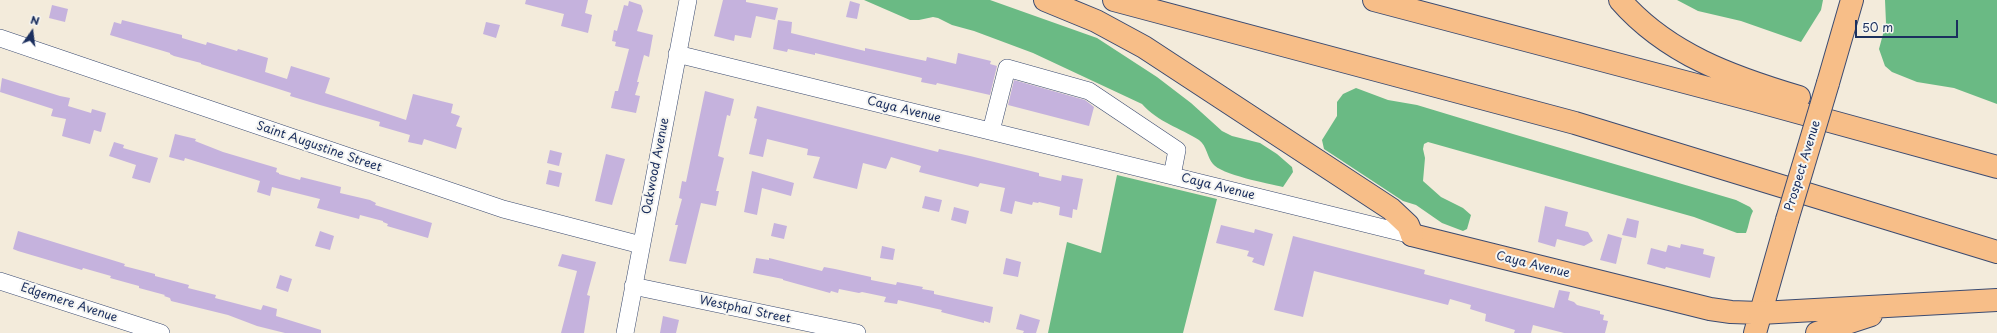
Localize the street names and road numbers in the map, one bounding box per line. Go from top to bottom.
street label: Caya Avenue [866,94,942,126]
street label: Oakwood Avenue [640,117,672,215]
street label: Saint Augustine Street [254,119,384,175]
street label: Prospect Avenue [1782,119,1824,213]
street label: Caya Avenue [1180,171,1256,203]
street label: Caya Avenue [1495,249,1571,281]
street label: Edgemere Avenue [19,281,119,325]
street label: Westphal Street [698,293,792,327]

